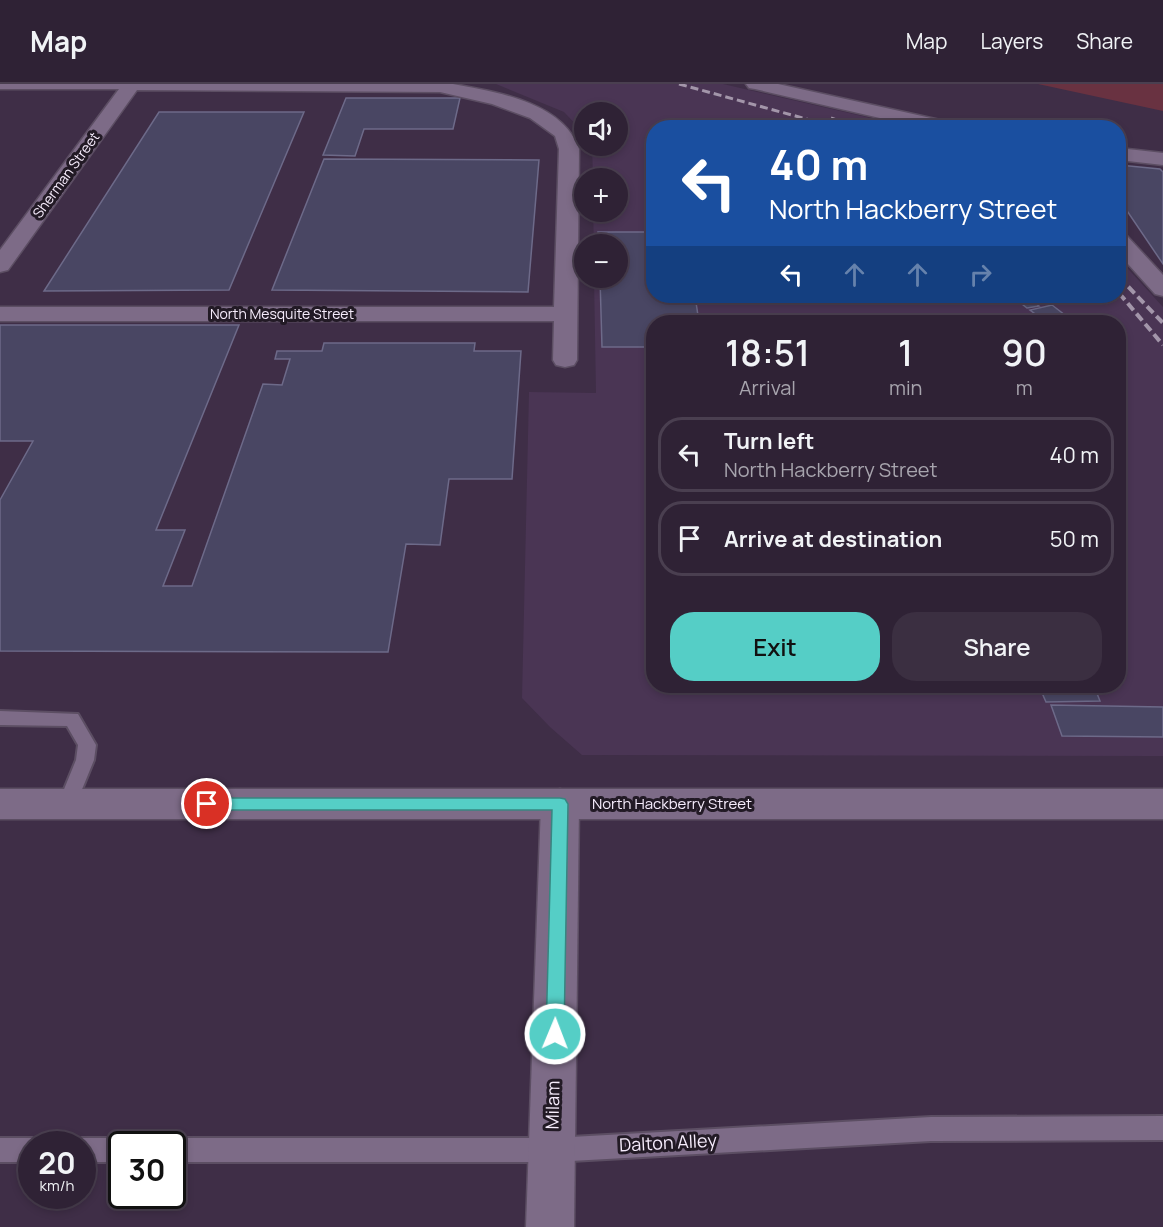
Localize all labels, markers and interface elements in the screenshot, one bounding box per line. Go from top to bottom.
text: Map [30,22,87,60]
text: Map [906,27,947,55]
text: Layers [980,27,1043,55]
text: Share [1076,27,1133,55]
map controls [574,102,628,288]
button: sound [574,102,628,156]
street label: Sherman Street [28,128,104,222]
text: 40 m [769,135,868,193]
icon: left [670,144,748,222]
button: + [574,168,628,222]
text: North Hackberry Street [769,190,1057,227]
button: − [574,234,628,288]
icon: left [775,258,808,291]
icon: ahead [838,258,871,291]
icon: ahead [901,258,934,291]
icon: right [964,258,997,291]
street label: North Mesquite Street [210,304,355,323]
text: 18:51 [725,328,810,377]
text: 1 [898,328,913,377]
text: 90 [1001,328,1047,377]
text: Arrival [739,374,796,401]
text: min [889,374,922,401]
text: m [1016,374,1033,401]
text: Turn left [724,426,814,456]
icon: left [673,438,706,471]
text: 40 m [1050,440,1099,470]
text: North Hackberry Street [724,456,938,483]
icon: arrive [673,522,706,555]
text: Arrive at destination [724,524,942,554]
text: 50 m [1050,524,1099,554]
button: Exit [670,612,880,681]
button: Share [892,612,1102,681]
pin [181,778,232,829]
icon: arrive [190,787,223,820]
street label: North Hackberry Street [592,793,752,814]
position arrow [523,1002,587,1066]
street label: Milam [540,1080,564,1130]
street label: Dalton Alley [619,1127,718,1157]
speed limit sign: 30 [108,1131,186,1209]
text: 20 [38,1142,76,1183]
text: km/h [40,1175,74,1196]

